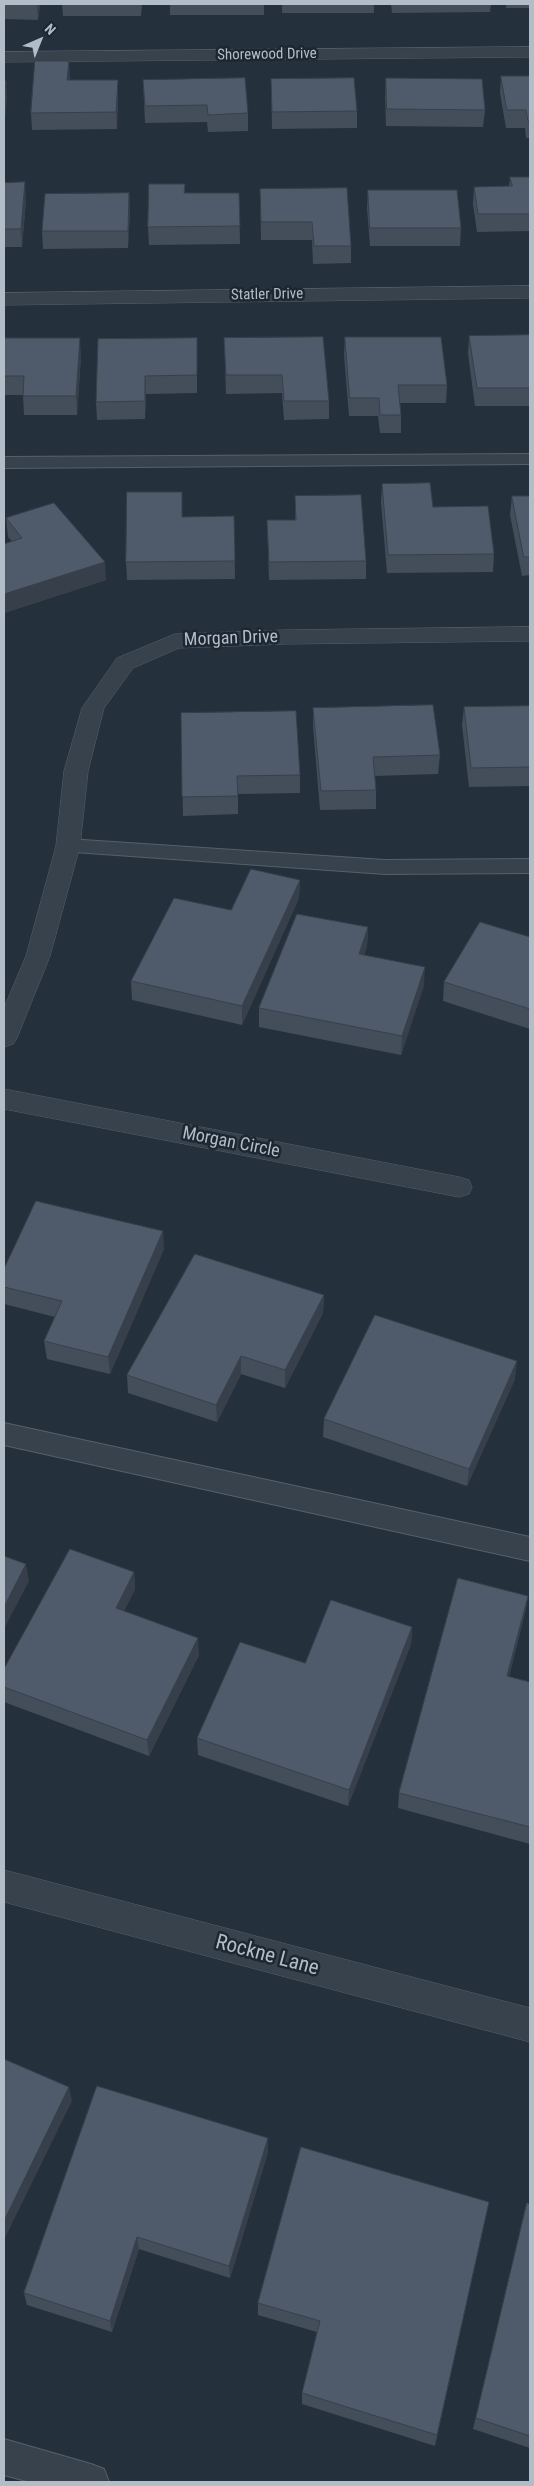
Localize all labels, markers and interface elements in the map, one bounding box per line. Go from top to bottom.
north arrow [15,15,65,65]
text: N [42,20,59,38]
street label: Shorewood Drive [217,45,317,65]
street label: Statler Drive [231,285,303,305]
street label: Morgan Drive [184,627,278,651]
street label: Morgan Circle [180,1123,282,1163]
street label: Rockne Lane [213,1930,321,1982]

